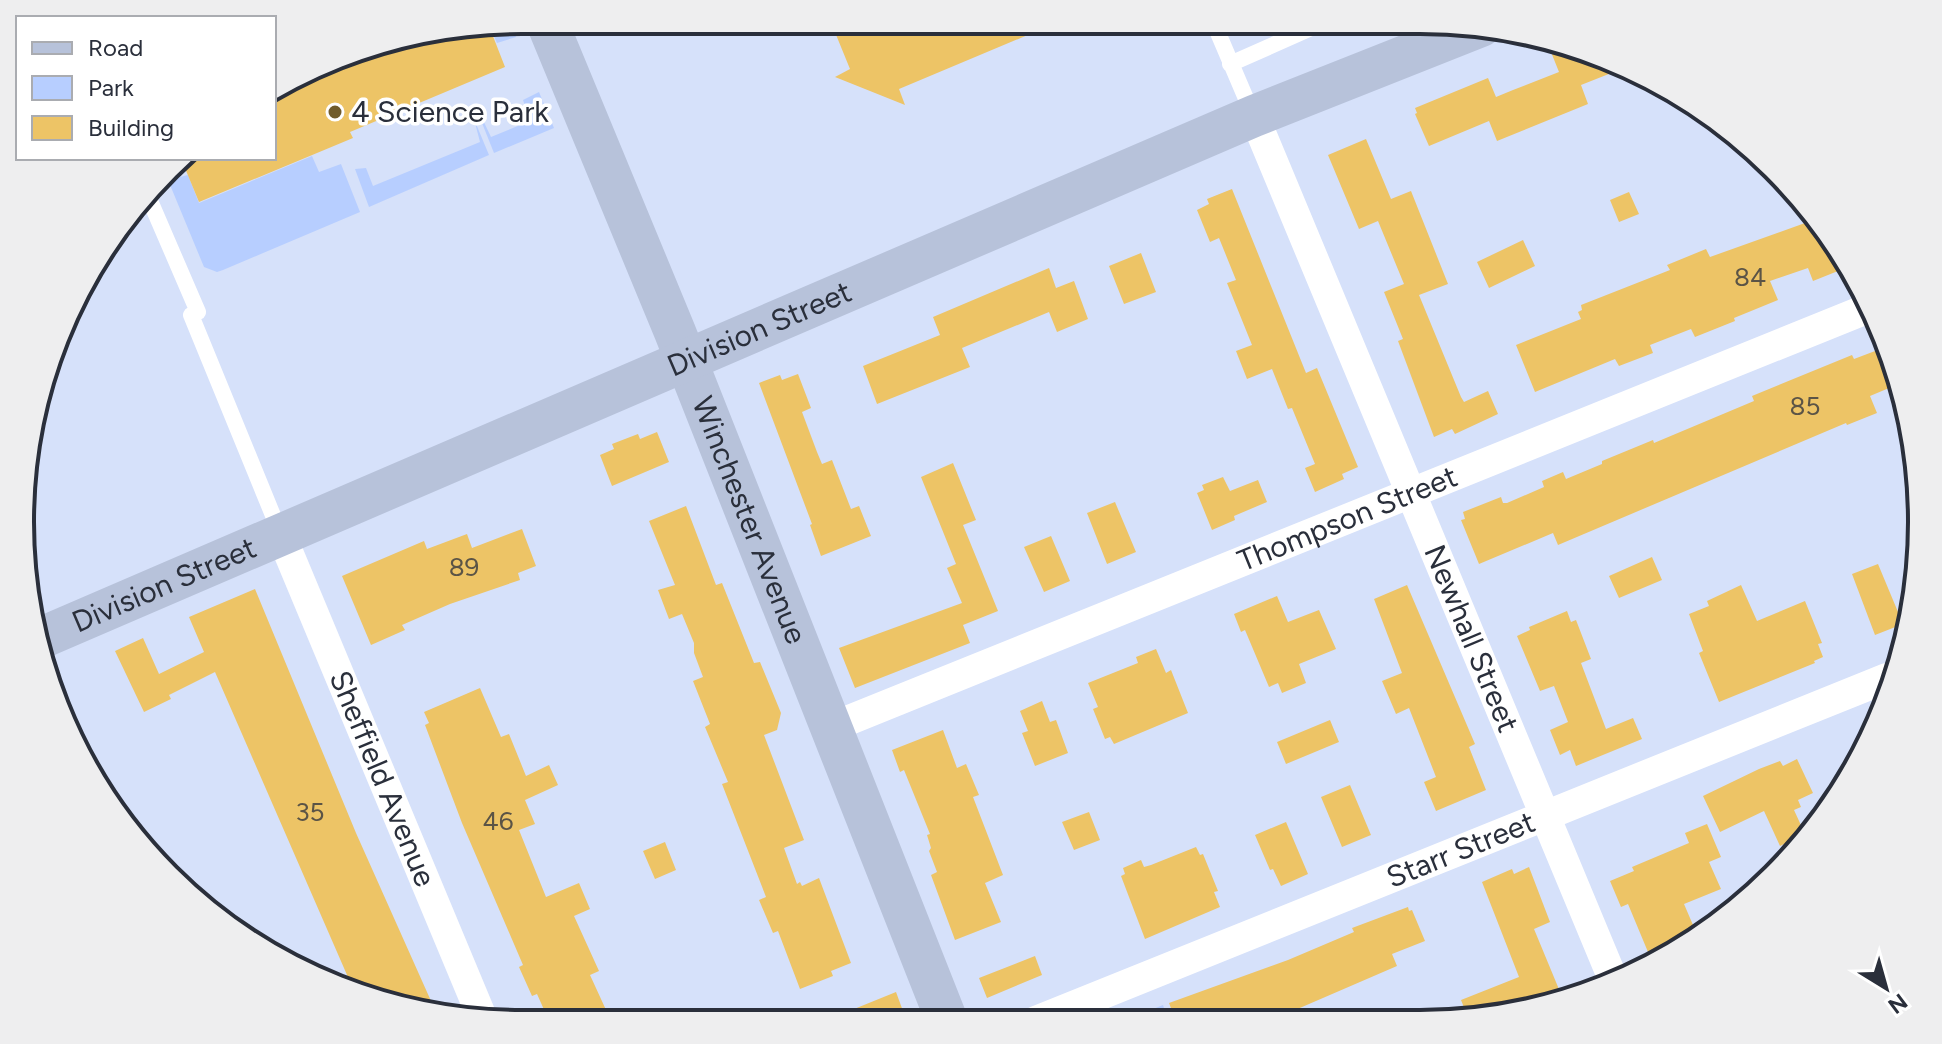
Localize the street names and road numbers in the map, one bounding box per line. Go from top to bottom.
street label: Division Street [661,273,857,384]
street label: Winchester Avenue [684,391,815,649]
street label: Thompson Street [1232,457,1463,579]
street label: Division Street [66,529,262,640]
street label: Newhall Street [1416,539,1527,738]
street label: Sheffield Avenue [322,665,444,892]
street label: Starr Street [1381,803,1540,896]

